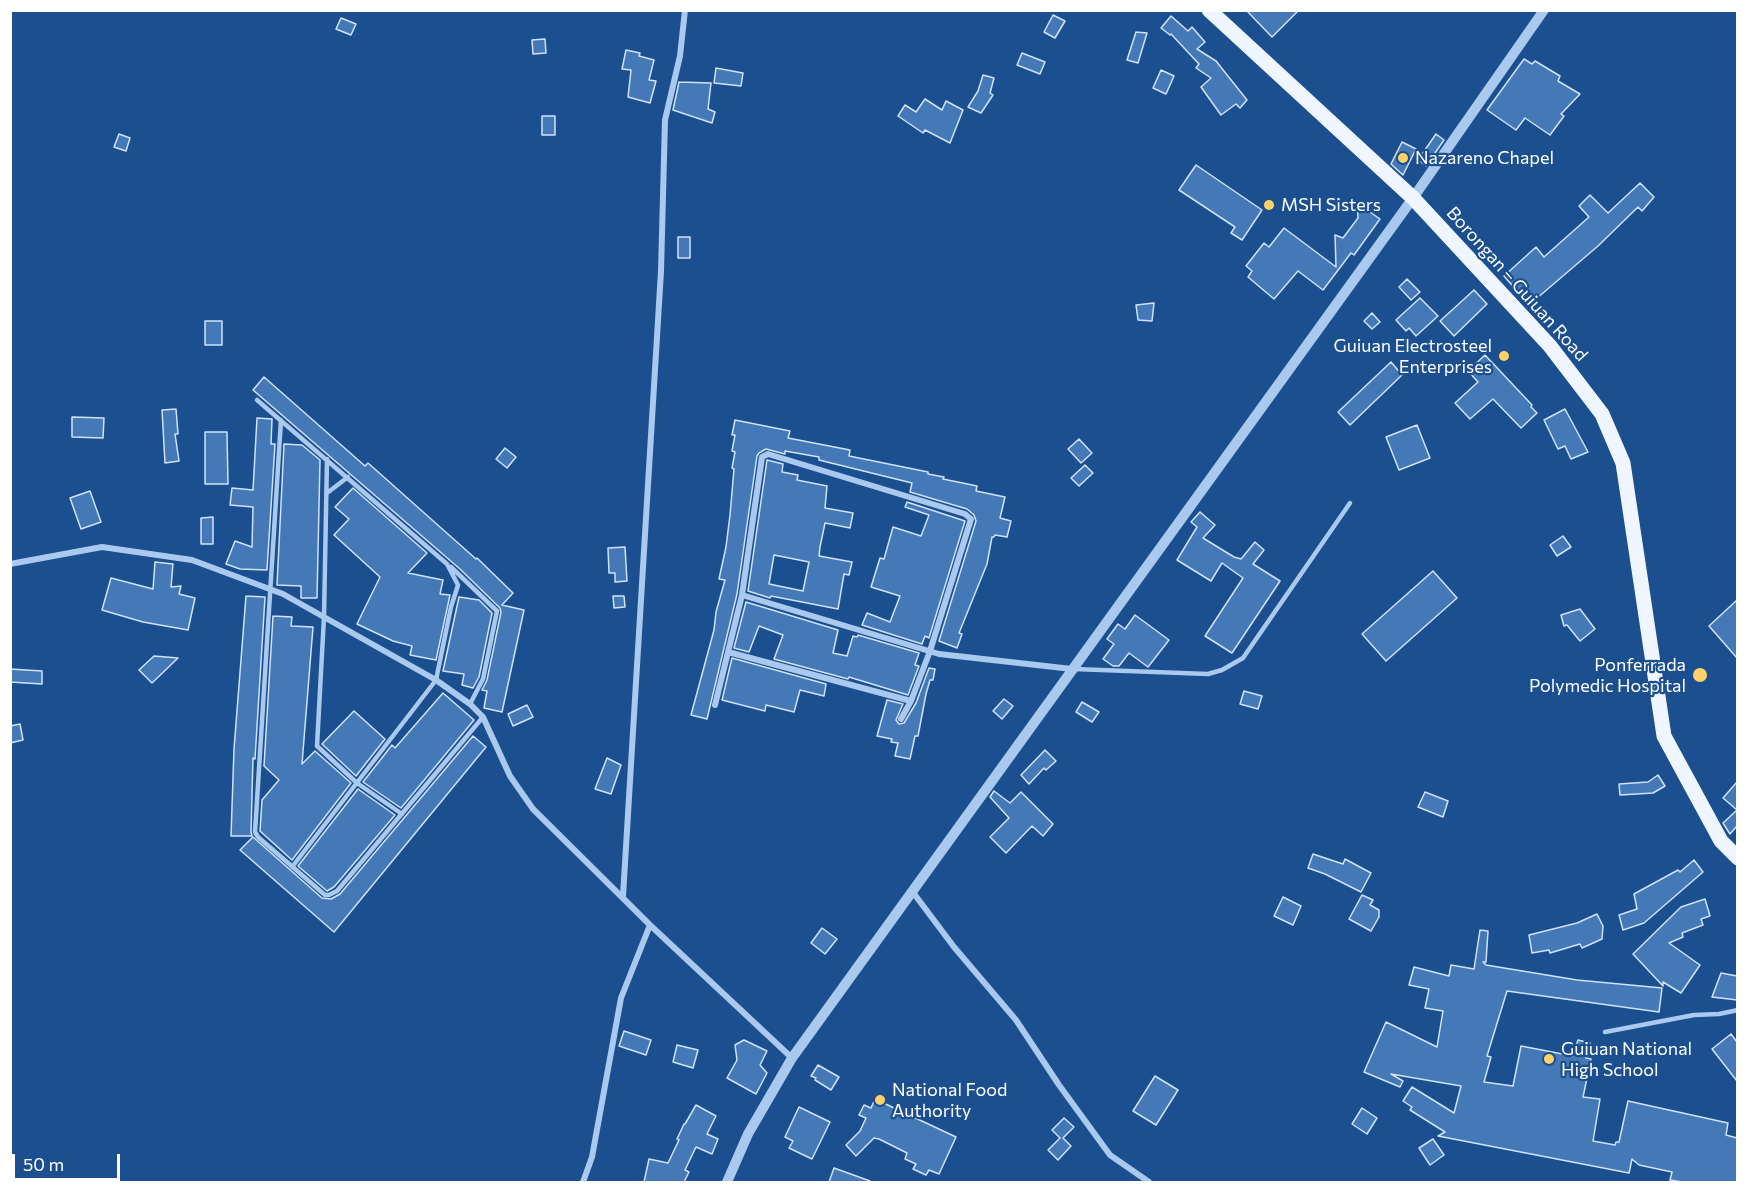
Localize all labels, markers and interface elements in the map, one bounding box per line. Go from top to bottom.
place label: Nazareno Chapel [1415,147,1554,169]
marker: Nazareno Chapel [1396,151,1410,165]
place label: MSH Sisters [1281,194,1381,216]
marker: MSH Sisters [1262,198,1276,212]
street label: Borongan – Guiuan Road [1442,202,1592,366]
place label: Guiuan Electrosteel Enterprises [1333,335,1492,378]
marker: Guiuan Electrosteel Enterprises [1497,349,1511,363]
place label: Ponferrada Polymedic Hospital [1529,654,1686,696]
marker: Ponferrada Polymedic Hospital [1691,666,1709,684]
place label: Guiuan National High School [1561,1038,1692,1080]
marker: Guiuan National High School [1542,1052,1556,1066]
place label: National Food Authority [892,1079,1007,1122]
marker: National Food Authority [873,1093,887,1107]
scale bar [15,1142,123,1180]
text: 50 m [23,1153,64,1175]

